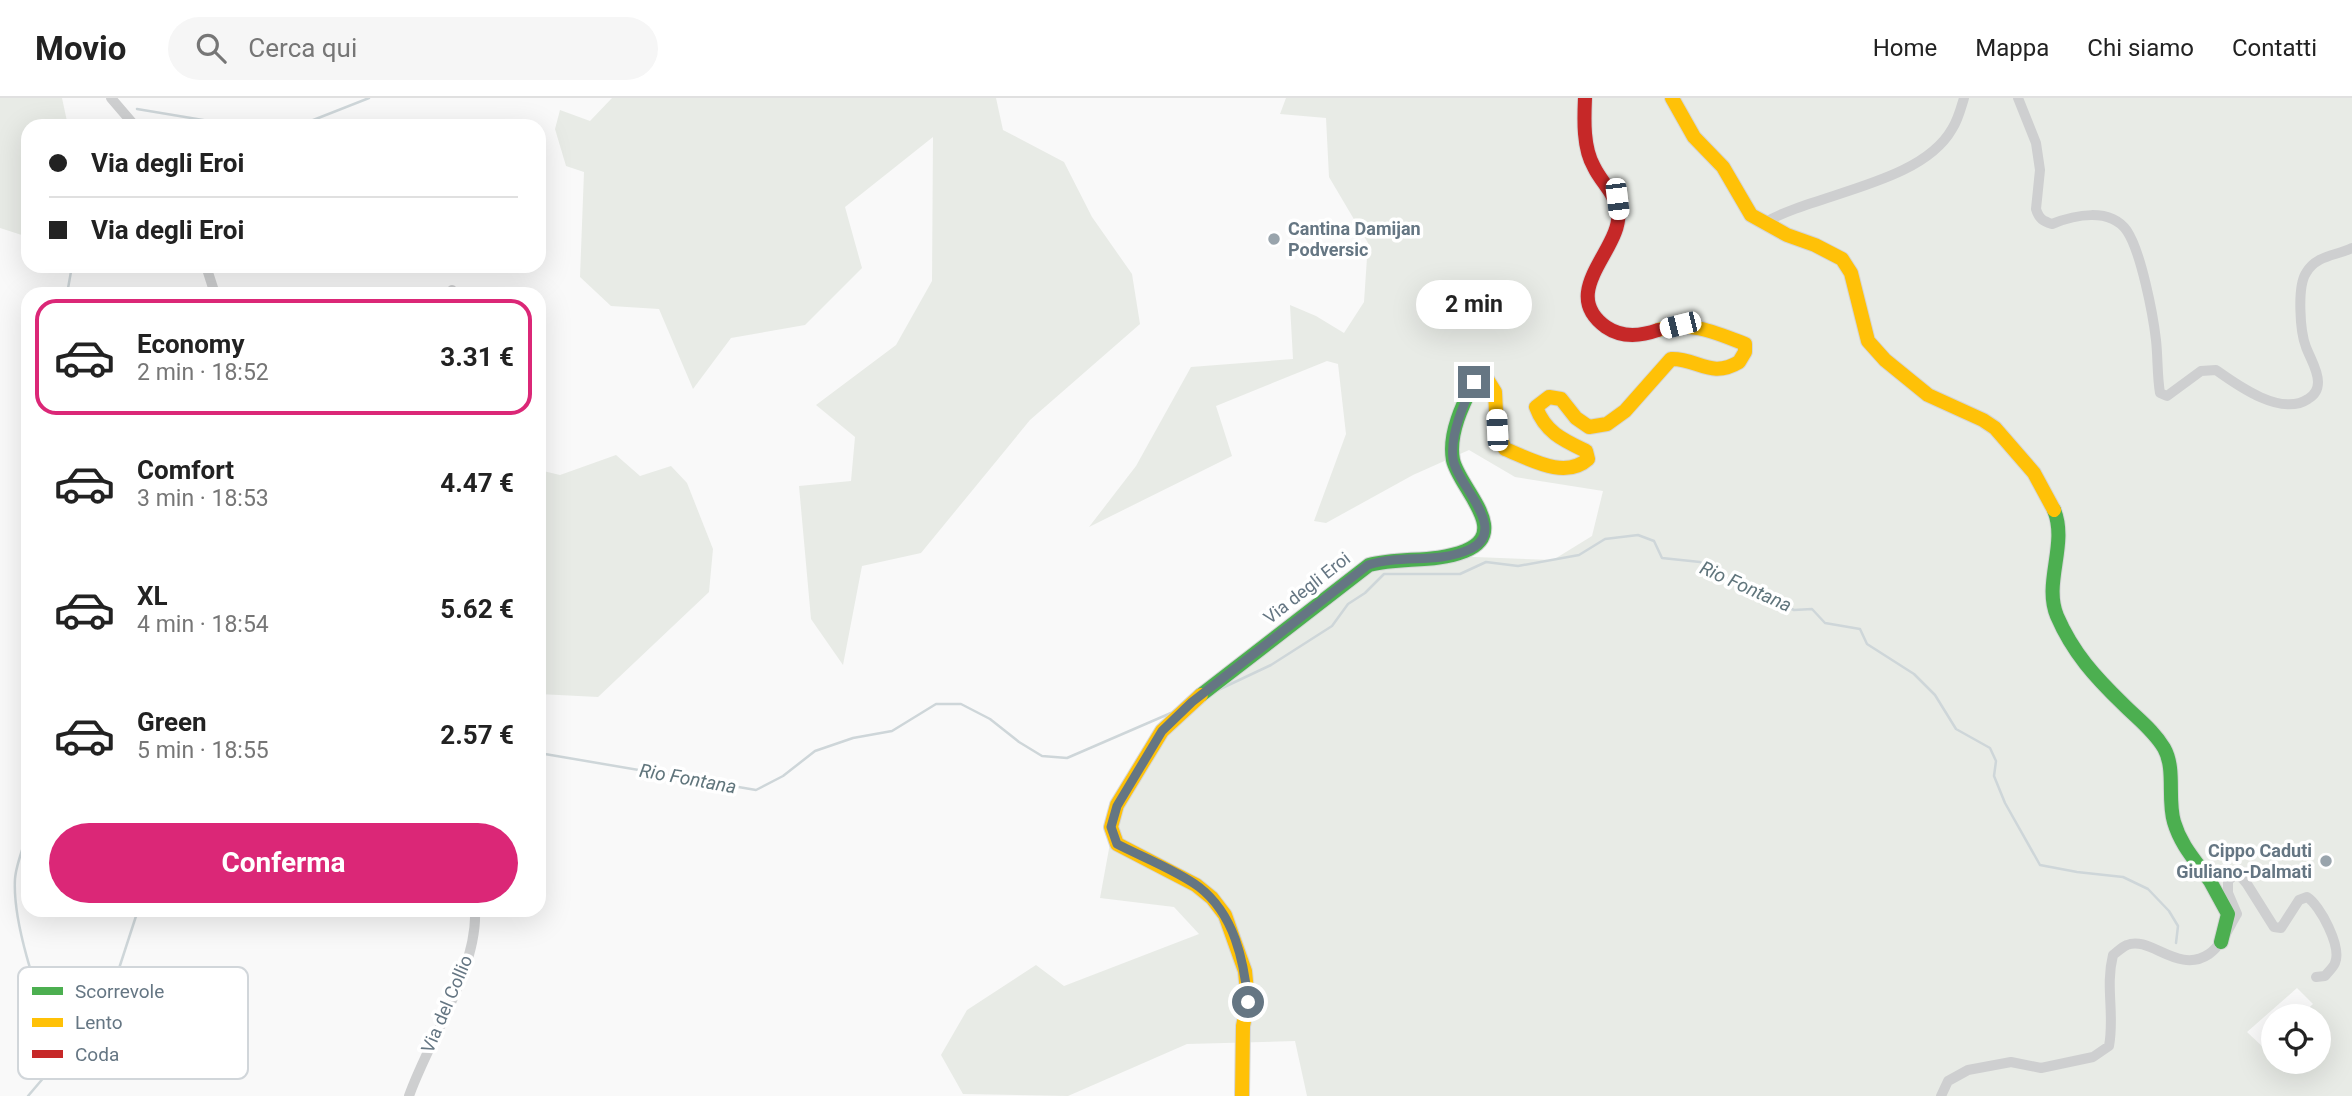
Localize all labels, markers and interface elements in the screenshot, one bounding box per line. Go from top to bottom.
search box [168,17,658,80]
text: Movio [35,29,126,68]
icon: search [192,29,230,67]
text: Cerca qui [248,33,357,63]
text: Home [1873,34,1937,62]
text: Mappa [1975,34,2049,62]
text: Chi siamo [2087,34,2194,62]
text: Contatti [2232,34,2317,62]
text: Via degli Eroi [91,148,244,178]
car [1605,177,1630,221]
text: Via degli Eroi [91,215,244,245]
place label: Cantina Damijan Podversic [1288,218,1421,260]
marker: Cantina Damijan Podversic [1266,231,1282,247]
callout: 2 min [1416,280,1532,330]
text: 2 min [1445,291,1503,318]
car [1658,310,1703,340]
icon: car [53,326,116,389]
text: Economy [137,329,244,359]
text: 3.31 € [440,342,514,372]
text: 2 min · 18:52 [137,359,269,386]
route end [1458,366,1490,398]
car [1486,408,1509,452]
icon: car [53,452,116,515]
text: Comfort [137,455,234,485]
text: 4.47 € [440,468,514,498]
text: 3 min · 18:53 [137,485,269,512]
street label: Via degli Eroi [1259,547,1354,628]
water label: Rio Fontana [1696,556,1795,617]
icon: car [53,578,116,641]
text: XL [137,581,168,611]
text: 5.62 € [440,594,514,624]
text: 4 min · 18:54 [137,611,269,638]
icon: car [53,704,116,767]
text: Green [137,707,207,737]
text: 2.57 € [440,720,514,750]
text: 5 min · 18:55 [137,737,269,764]
water label: Rio Fontana [638,759,738,798]
button: Conferma [49,823,518,903]
place label: Cippo Caduti Giuliano-Dalmati [2176,840,2312,882]
marker: Cippo Caduti Giuliano-Dalmati [2318,853,2334,869]
street label: Via del Collio [417,952,477,1056]
legend [18,967,248,1079]
text: Scorrevole [75,980,164,1003]
route start [1232,986,1264,1018]
map controls [2261,1004,2331,1074]
button: locate [2261,1004,2331,1074]
text: Lento [75,1011,123,1034]
text: Coda [75,1043,119,1066]

